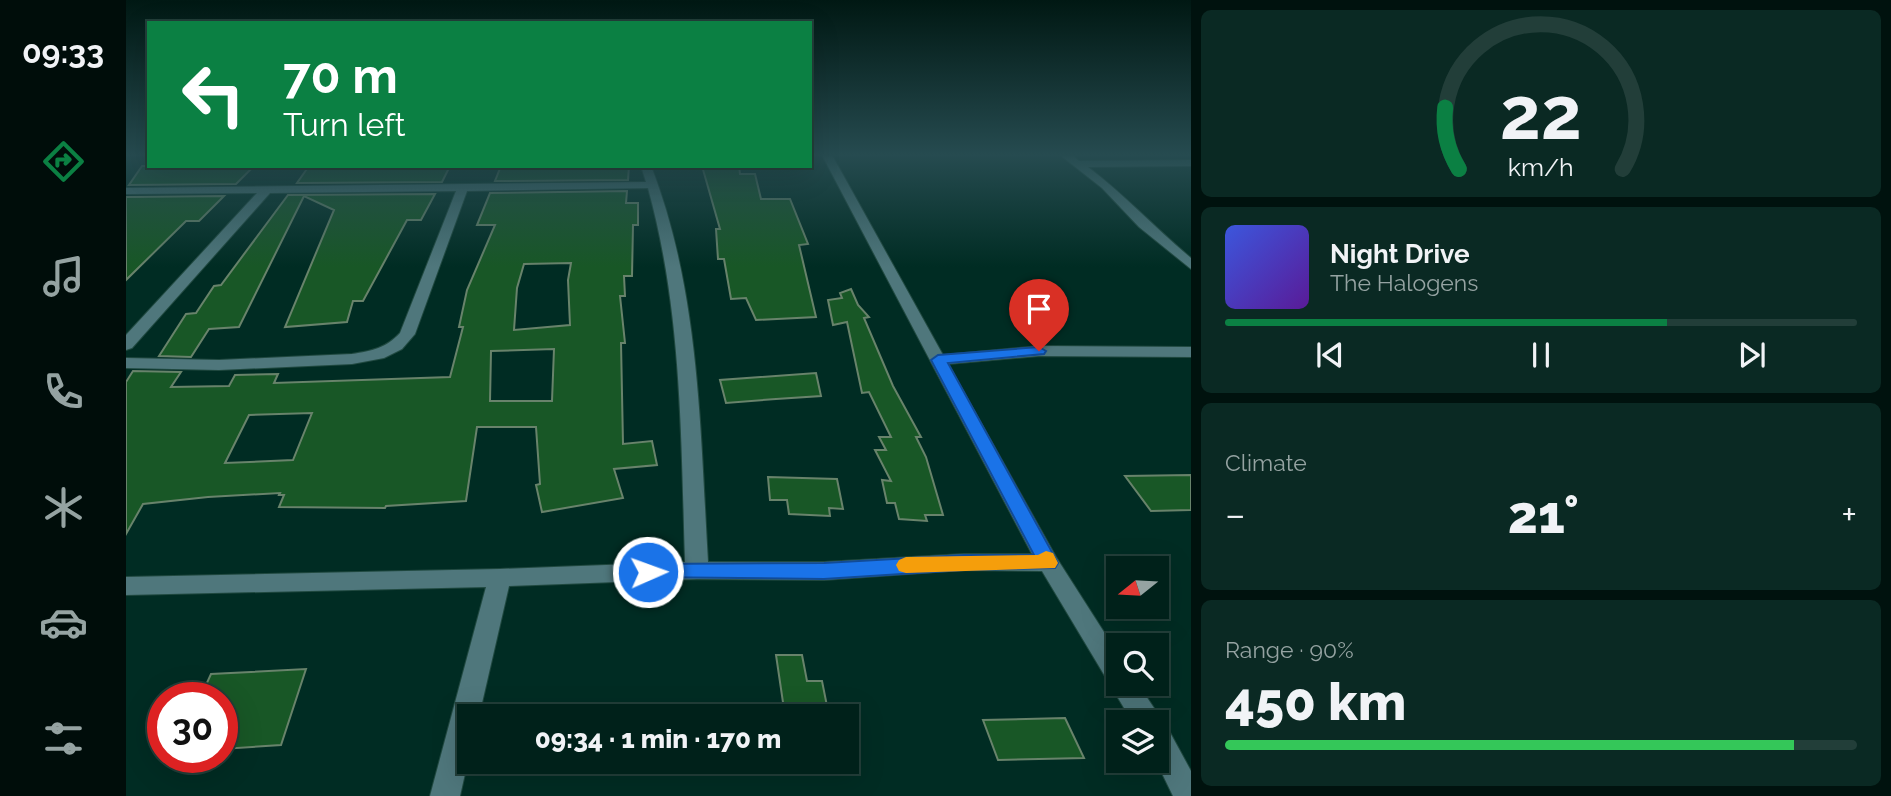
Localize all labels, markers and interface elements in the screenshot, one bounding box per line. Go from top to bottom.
text: 09:33 [22,33,104,70]
text: 70 m [283,47,398,104]
icon: left [168,49,259,140]
text: 22 [1500,72,1582,157]
text: Turn left [283,106,405,143]
icon: directions [39,137,88,186]
text: km/h [1508,152,1574,182]
text: Night Drive [1330,239,1469,269]
icon: music [39,252,88,301]
text: The Halogens [1330,269,1478,296]
pin [1009,279,1069,351]
icon: arrive [1020,290,1058,328]
icon: previous [1311,336,1349,374]
icon: pause [1522,336,1560,374]
icon: next [1733,336,1771,374]
icon: phone [39,367,88,416]
text: Climate [1225,449,1307,476]
icon: climate [39,483,88,532]
text: 21° [1508,484,1579,545]
text: − [1225,492,1245,537]
text: + [1841,492,1857,537]
position arrow [611,535,685,609]
north arrow [1106,556,1169,620]
map controls [1106,556,1169,773]
icon: car [39,598,88,647]
button: search [1106,633,1169,696]
text: Range · 90% [1225,636,1354,663]
text: 450 km [1225,671,1406,732]
speed limit sign: 30 [147,682,238,773]
button: layers [1106,710,1169,773]
icon: filters [39,714,88,763]
text: 09:34 · 1 min · 170 m [535,724,781,754]

